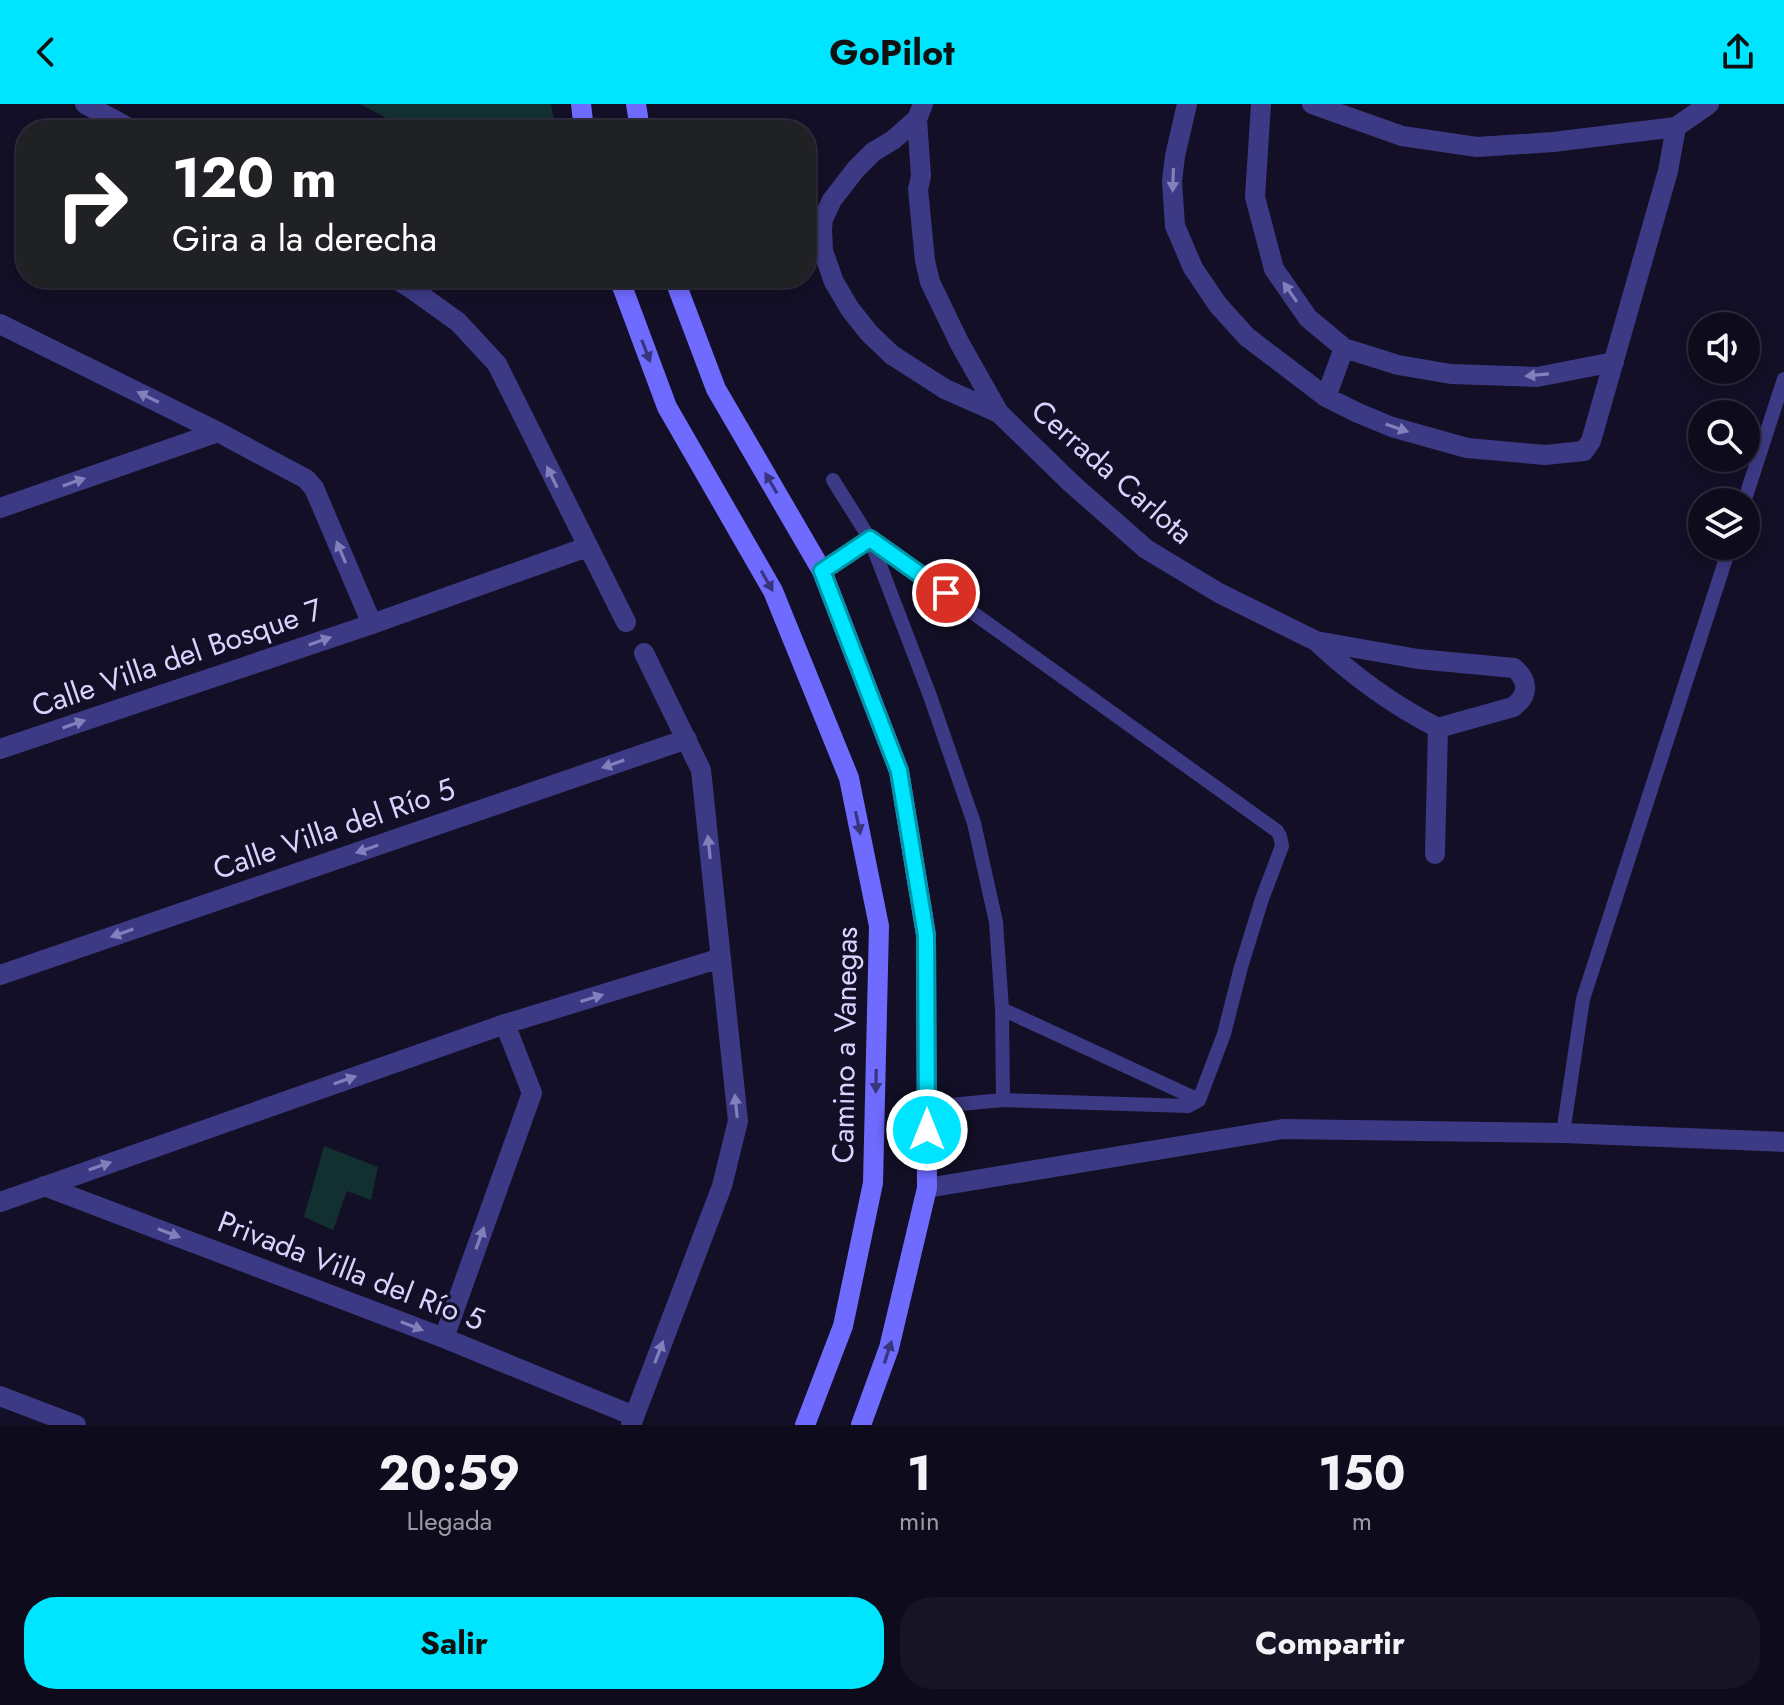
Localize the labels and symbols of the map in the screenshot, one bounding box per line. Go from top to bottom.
one-way arrow [1167,168,1179,194]
one-way arrow [1283,282,1298,303]
one-way arrow [640,339,653,363]
one-way arrow [1524,369,1549,382]
street label: Cerrada Carlota [1022,389,1203,554]
one-way arrow [136,391,159,404]
one-way arrow [1385,423,1409,435]
one-way arrow [545,465,559,488]
one-way arrow [764,472,778,494]
one-way arrow [62,476,86,488]
one-way arrow [335,540,348,564]
pin [912,559,980,627]
one-way arrow [760,570,774,592]
street label: Calle Villa del Bosque 7 [26,588,328,727]
one-way arrow [309,635,333,647]
one-way arrow [62,717,86,729]
one-way arrow [601,759,625,771]
street label: Calle Villa del Río 5 [207,767,461,890]
one-way arrow [852,811,865,836]
one-way arrow [703,834,716,859]
one-way arrow [355,843,379,855]
street label: Camino a Vanegas [821,926,868,1164]
one-way arrow [109,928,133,940]
one-way arrow [580,991,604,1003]
one-way arrow [869,1069,882,1094]
one-way arrow [333,1073,357,1086]
position arrow [885,1088,969,1172]
one-way arrow [729,1093,742,1118]
one-way arrow [88,1160,112,1172]
street label: Privada Villa del Río 5 [212,1200,491,1341]
one-way arrow [474,1226,487,1250]
one-way arrow [157,1227,181,1240]
one-way arrow [400,1320,424,1333]
one-way arrow [882,1339,894,1363]
one-way arrow [653,1340,666,1364]

